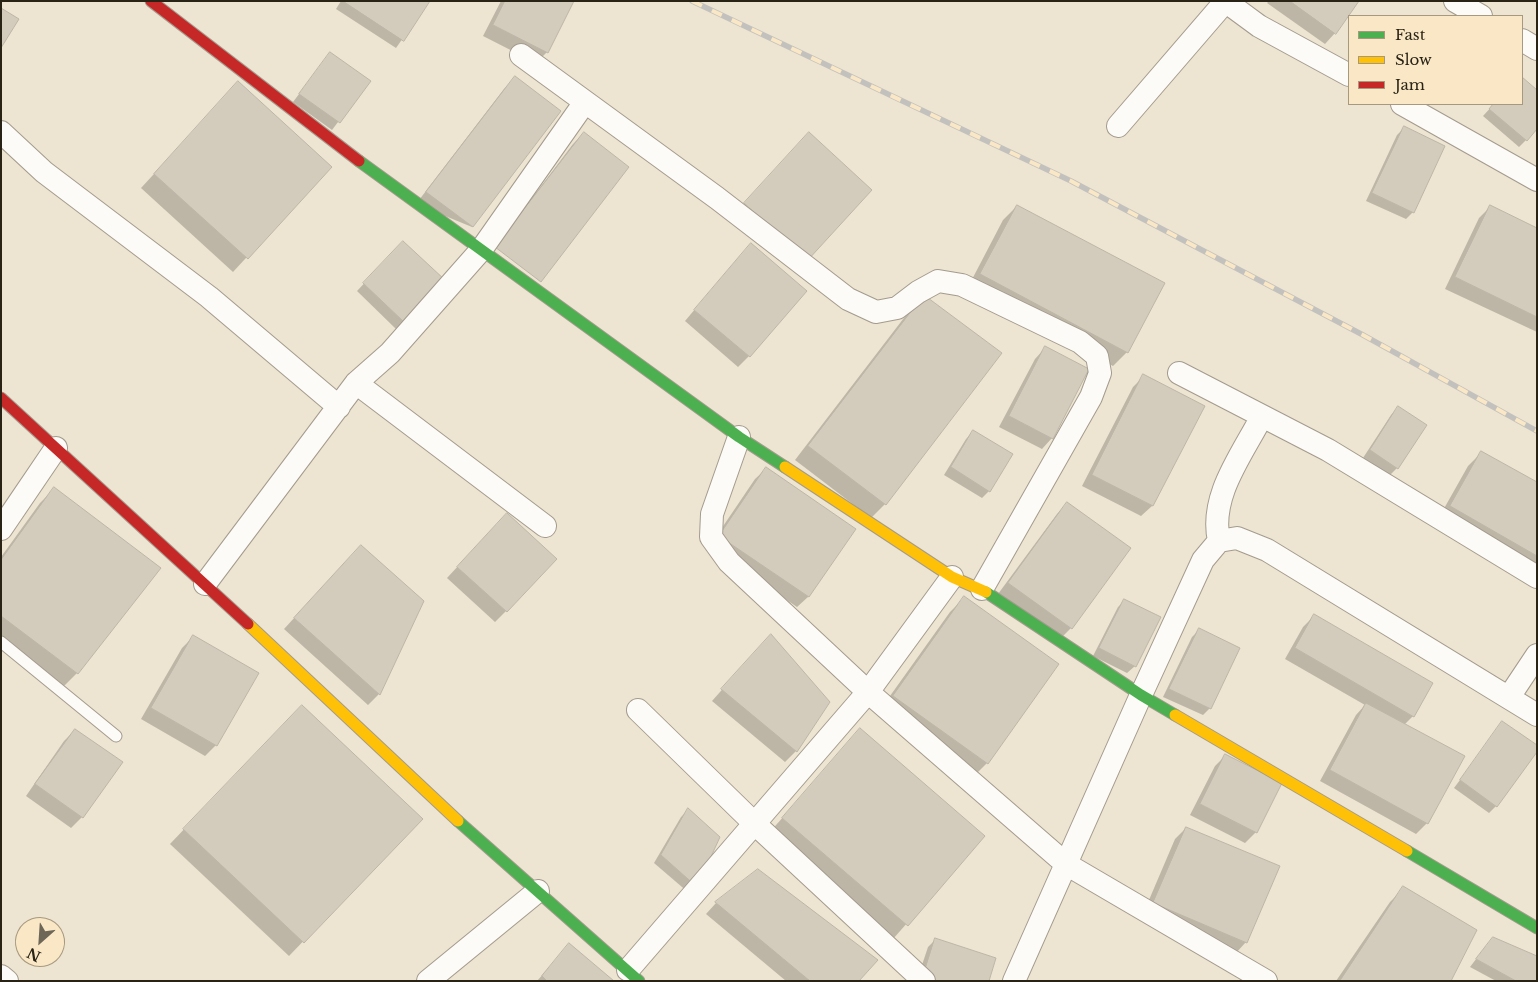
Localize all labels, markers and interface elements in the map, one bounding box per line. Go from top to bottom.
legend [1348,15,1523,105]
text: Fast [1395,25,1425,44]
text: Slow [1395,50,1432,69]
text: Jam [1395,75,1425,94]
north arrow [15,917,65,967]
text: N [24,944,44,966]

